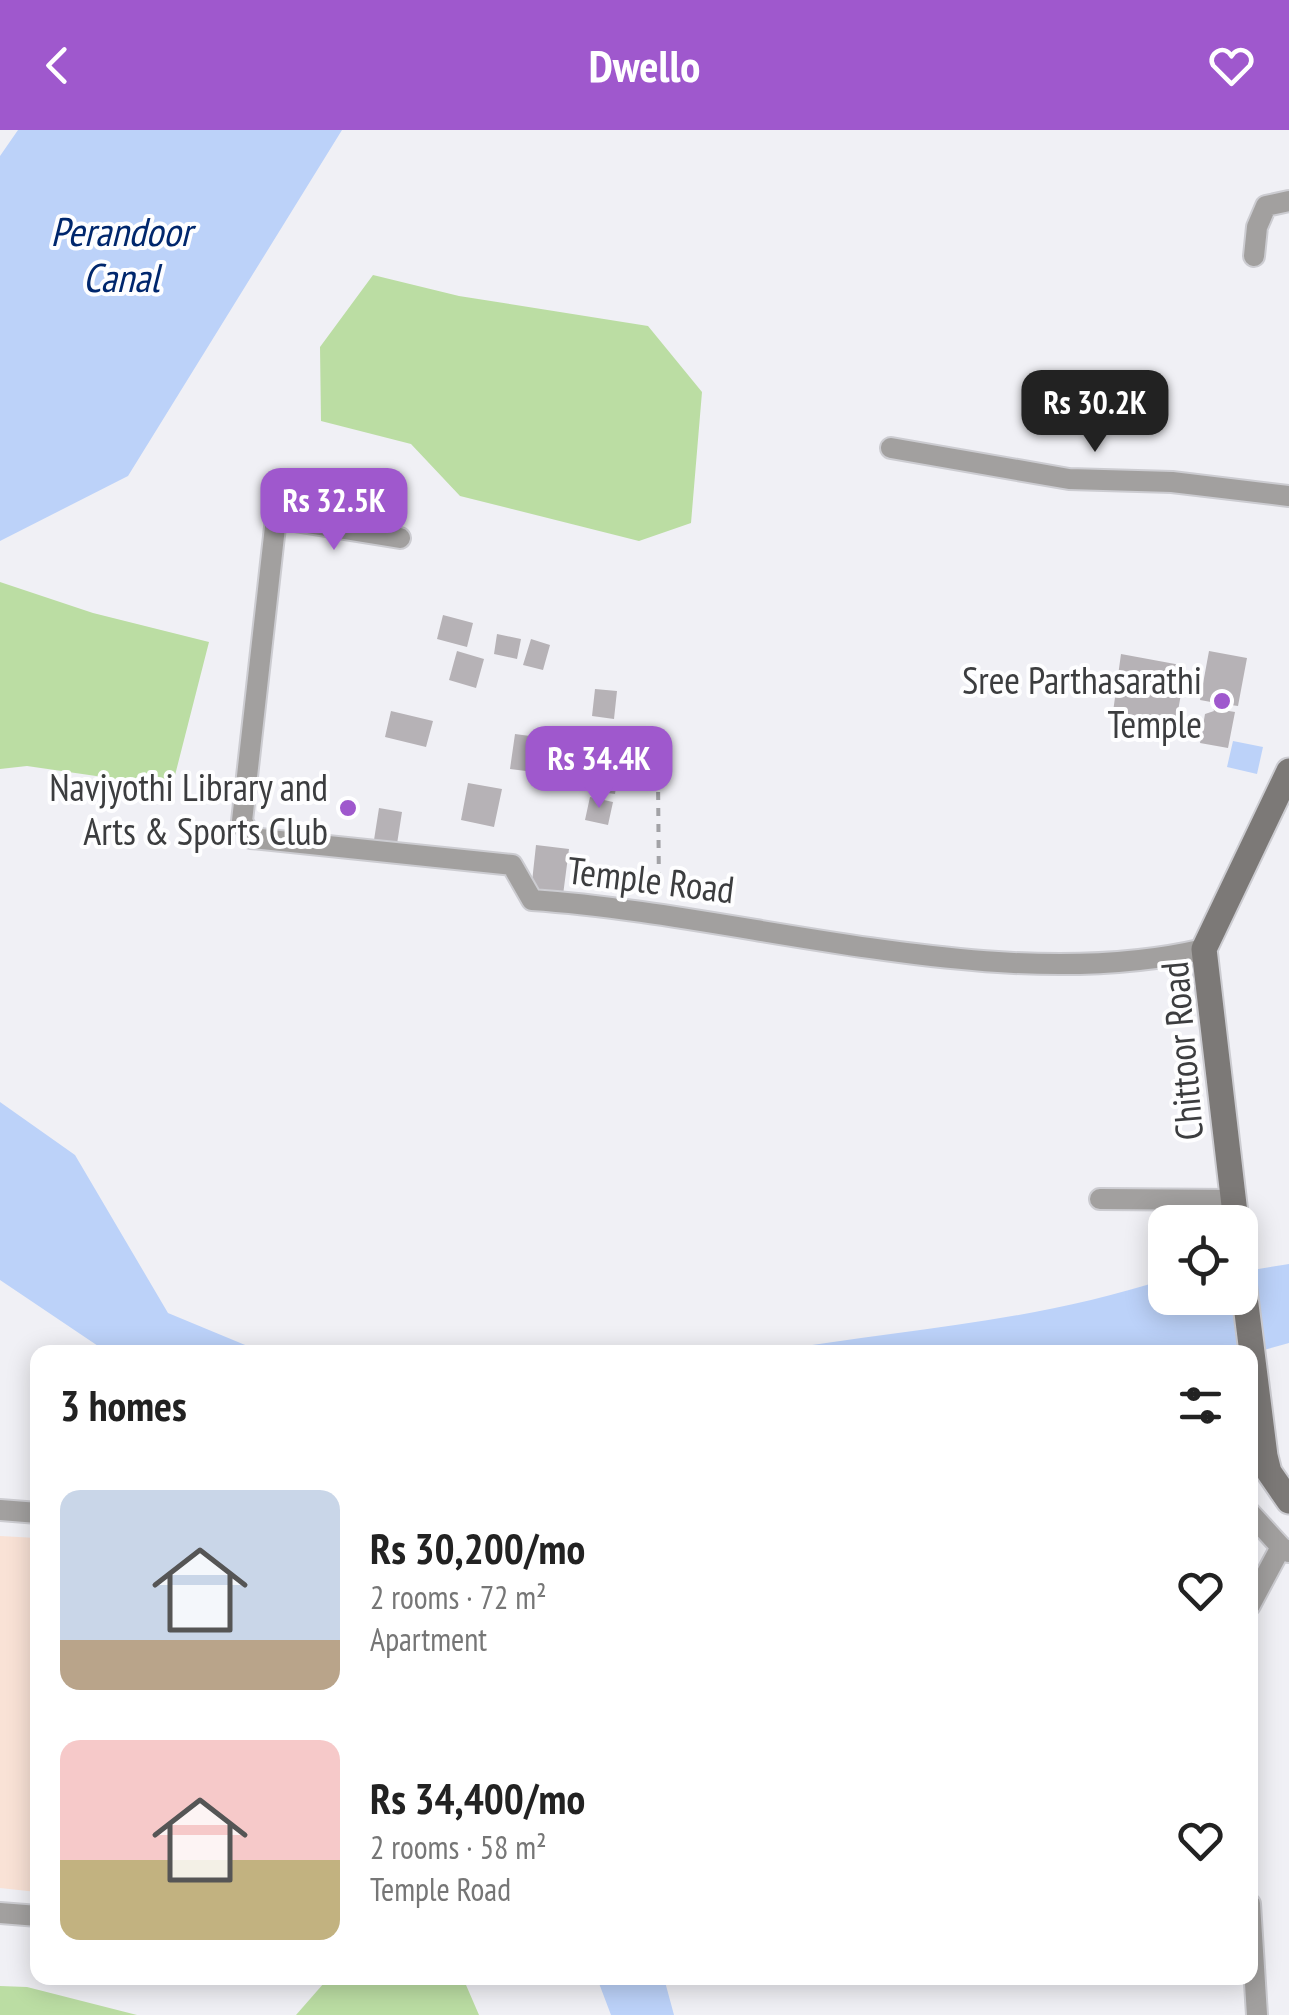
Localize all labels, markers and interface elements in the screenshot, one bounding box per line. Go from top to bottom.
text: Dwello [589,36,700,94]
icon: back [30,38,85,93]
icon: heart [1204,38,1259,93]
water label: Perandoor Canal [51,205,196,303]
pin: Rs 30.2K [992,370,1198,455]
text: Rs 30.2K [1043,381,1147,423]
pin: Rs 32.5K [231,468,437,553]
text: Rs 32.5K [282,479,386,521]
place label: Sree Parthasarathi Temple [962,655,1202,748]
marker: Sree Parthasarathi Temple [1211,690,1233,712]
pin: Rs 34.4K [496,726,702,811]
text: Rs 34.4K [547,737,651,779]
place label: Navjyothi Library and Arts & Sports Club [49,762,328,855]
marker: Navjyothi Library and Arts & Sports Club [337,797,359,819]
street label: Temple Road [565,844,737,914]
street label: Chittoor Road [1149,960,1213,1142]
map controls [1148,1205,1258,1315]
button: locate [1148,1205,1258,1315]
text: 3 homes [60,1378,187,1433]
icon: filters [1173,1378,1228,1433]
text: Rs 30,200/mo [370,1521,585,1576]
icon: home [140,1530,260,1650]
icon: heart [1173,1563,1228,1618]
text: 2 rooms · 72 m² [370,1576,547,1618]
text: Apartment [370,1618,487,1660]
text: Rs 34,400/mo [370,1771,585,1826]
icon: home [140,1780,260,1900]
icon: heart [1173,1813,1228,1868]
text: 2 rooms · 58 m² [370,1826,547,1868]
text: Temple Road [370,1868,511,1910]

